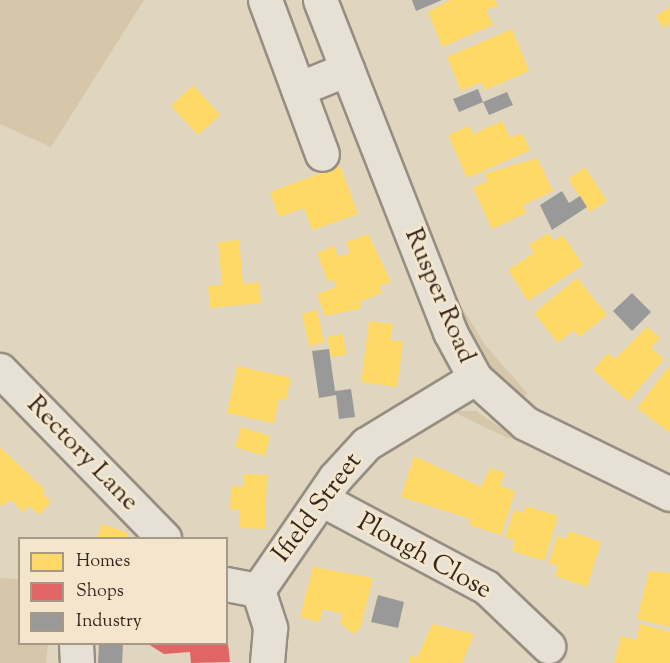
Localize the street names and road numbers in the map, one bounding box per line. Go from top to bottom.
street label: Rusper Road [397,224,481,368]
street label: Rectory Lane [19,390,145,518]
street label: Ifield Street [267,447,369,569]
street label: Plough Close [351,507,497,607]

